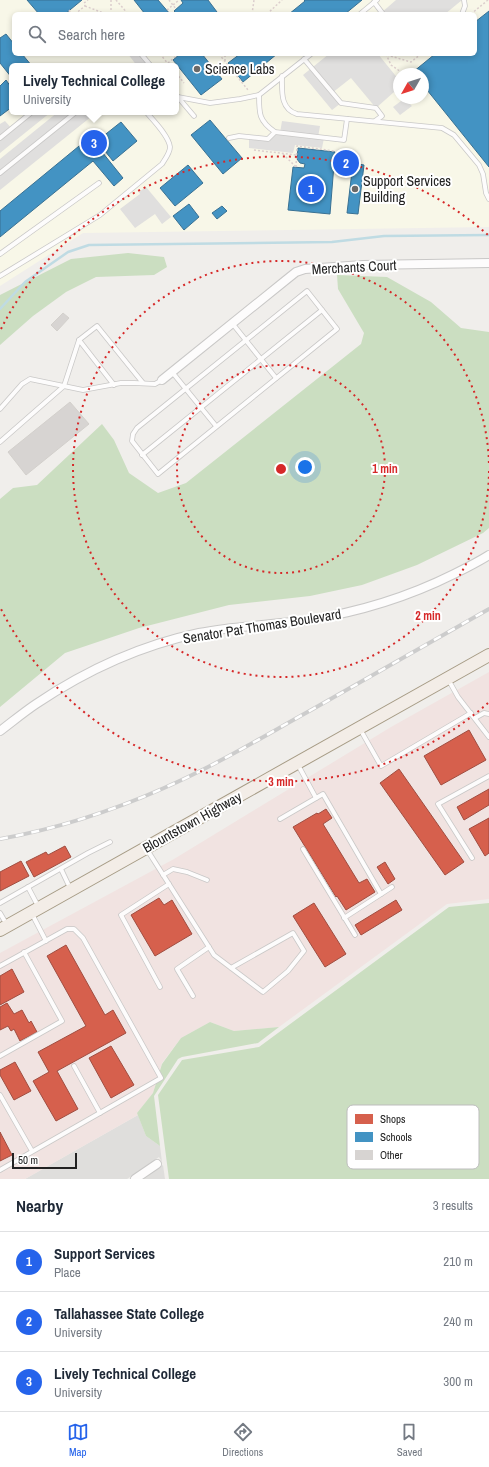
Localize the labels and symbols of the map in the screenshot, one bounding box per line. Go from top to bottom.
place label: Science Labs [205,60,275,78]
marker: Science Labs [192,64,202,74]
north arrow [393,68,429,104]
pin: 3 [81,128,107,158]
pin: 2 [333,148,359,178]
place label: Support Services Building [363,172,451,206]
pin: 1 [298,174,324,204]
marker: Support Services Building [350,184,360,194]
street label: Merchants Court [311,256,397,278]
your location [295,457,315,477]
text: 1 min [372,461,398,477]
centre of rings [274,462,288,476]
street label: Senator Pat Thomas Boulevard [182,605,342,647]
text: 2 min [415,608,441,624]
text: 3 min [268,774,294,790]
street label: Blountstown Highway [139,787,245,857]
legend [347,1105,479,1169]
text: Shops [380,1112,406,1126]
text: Schools [380,1130,413,1144]
text: Other [380,1148,403,1162]
scale bar [12,1151,77,1170]

